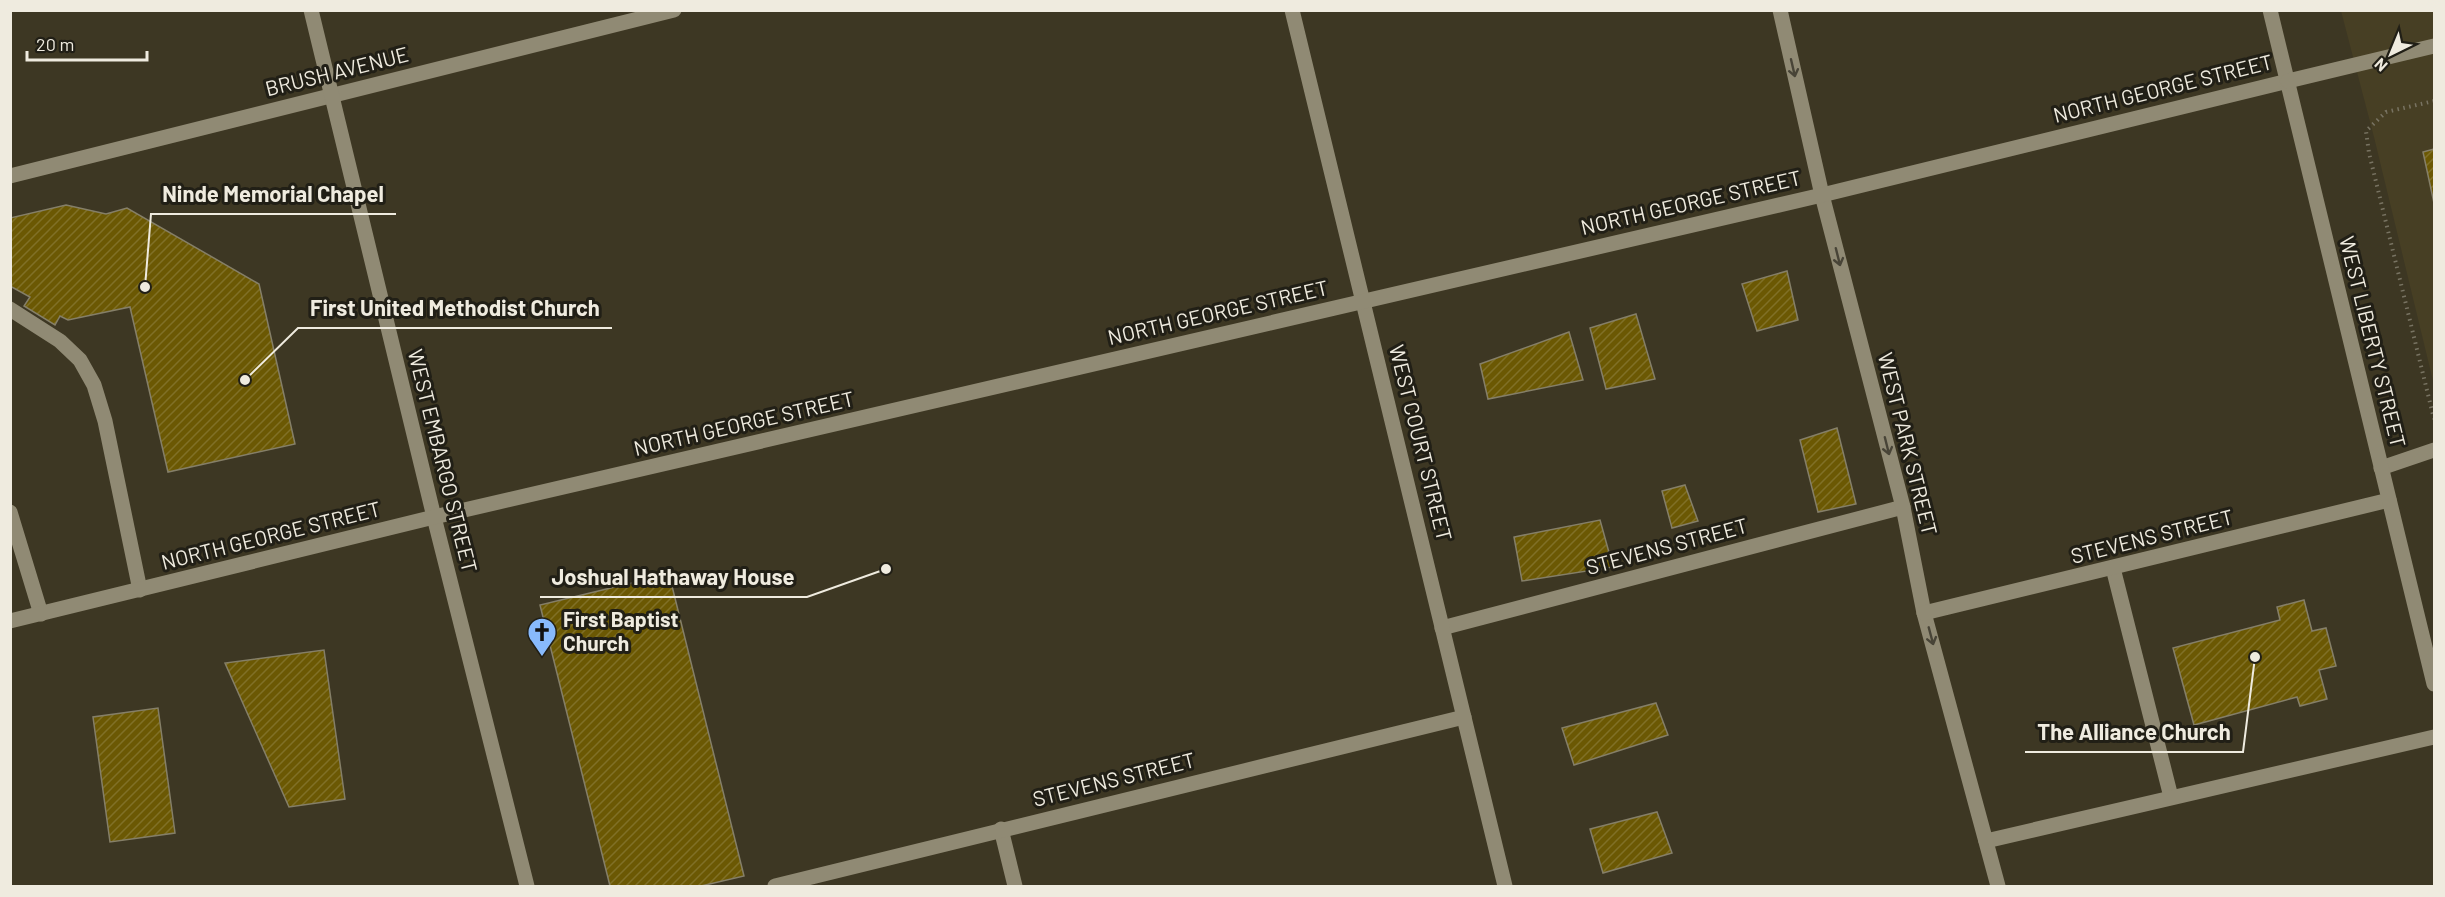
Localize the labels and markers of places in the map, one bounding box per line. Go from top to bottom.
callout: Ninde Memorial Chapel [151,174,396,214]
callout: First United Methodist Church [298,288,612,328]
callout: Joshual Hathaway House [540,557,807,597]
place label: First Baptist Church [563,606,679,655]
church icon: First Baptist Church [526,616,558,658]
callout: The Alliance Church [2025,712,2243,752]

